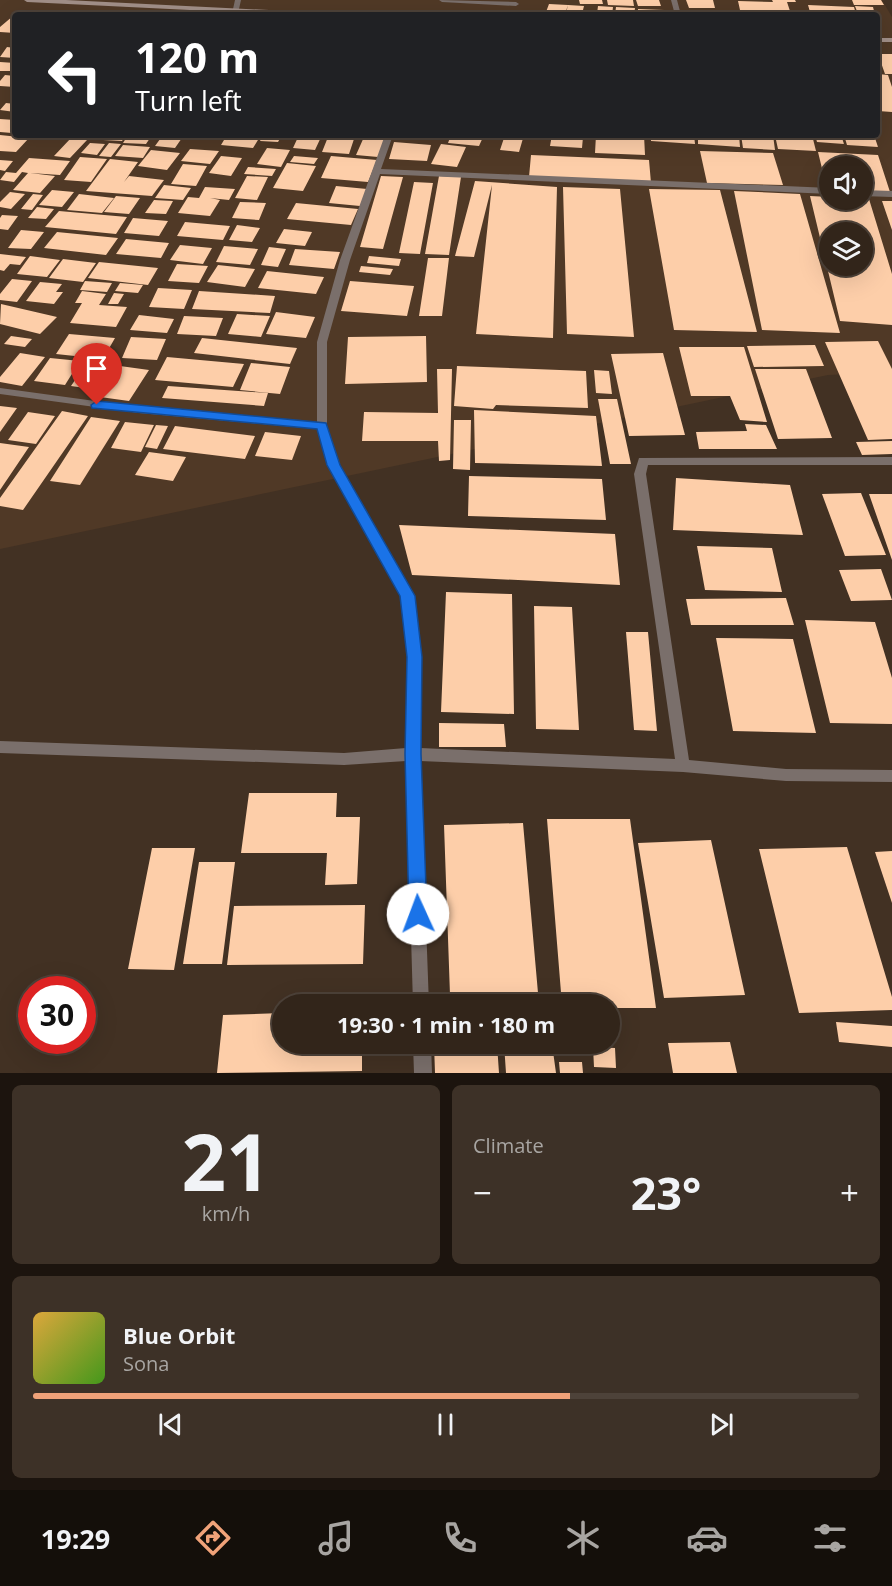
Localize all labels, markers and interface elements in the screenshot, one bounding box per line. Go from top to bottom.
text: 120 m [135,28,259,85]
icon: left [36,36,114,114]
text: Turn left [135,82,242,119]
map controls [819,156,873,276]
button: sound [819,156,873,210]
button: layers [819,222,873,276]
pin [71,343,122,405]
icon: arrive [80,352,113,385]
position arrow [386,882,450,946]
speed limit sign: 30 [18,976,96,1054]
text: 19:30 · 1 min · 180 m [337,1009,555,1039]
text: 21 [181,1108,271,1214]
text: Climate [473,1132,544,1159]
text: 23° [631,1162,701,1223]
text: − [473,1170,492,1215]
text: + [840,1170,859,1215]
text: km/h [202,1200,250,1227]
text: Blue Orbit [123,1320,235,1350]
text: Sona [123,1350,169,1377]
icon: previous [154,1408,187,1441]
icon: pause [429,1408,462,1441]
icon: next [705,1408,738,1441]
icon: directions [192,1517,234,1559]
icon: music [315,1517,357,1559]
icon: phone [439,1517,481,1559]
icon: climate [562,1517,604,1559]
icon: car [686,1517,728,1559]
icon: filters [809,1517,851,1559]
text: 19:29 [41,1520,110,1557]

